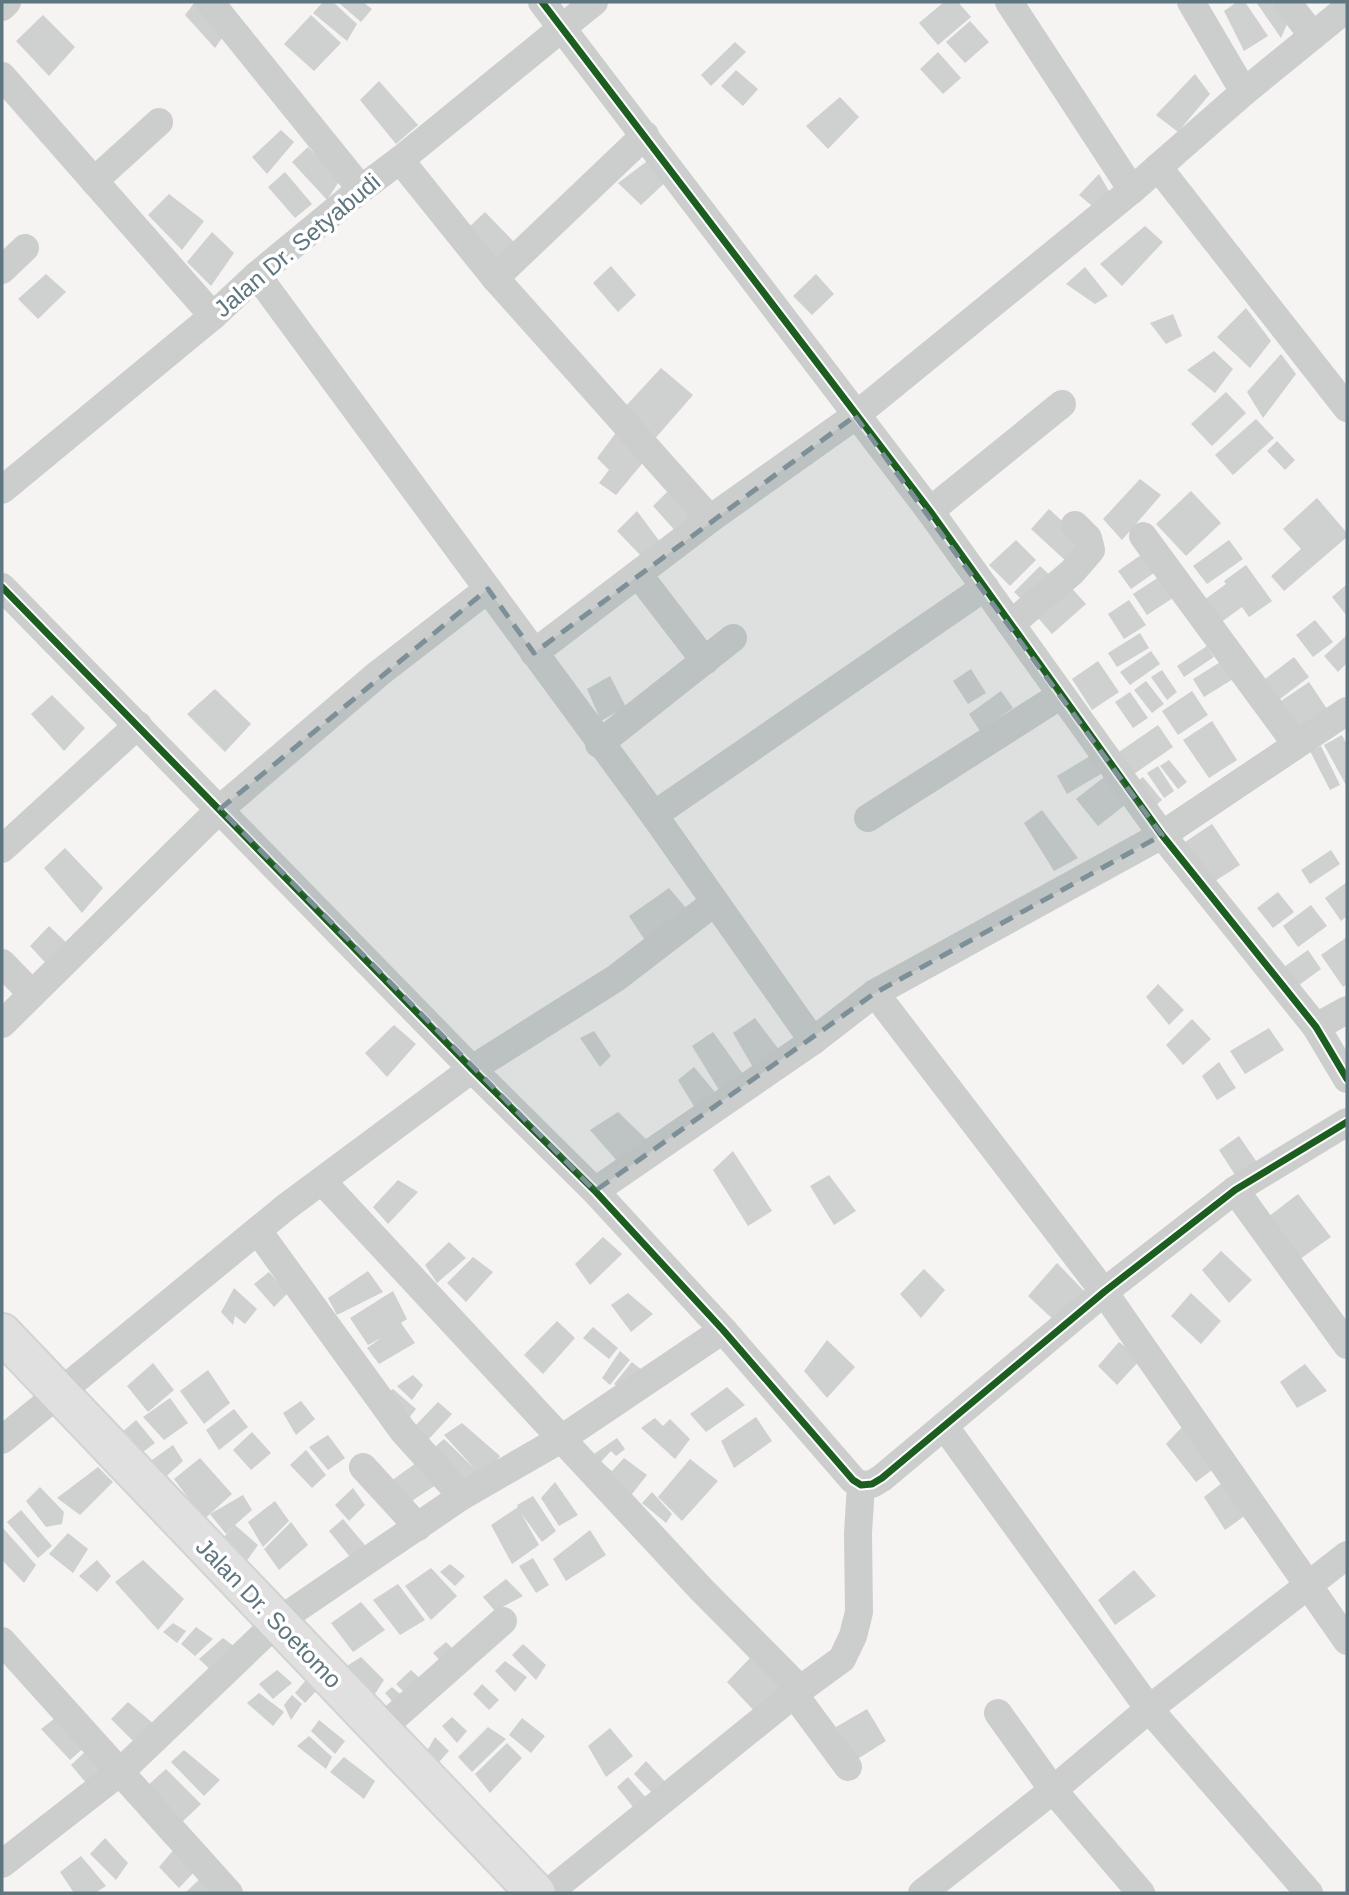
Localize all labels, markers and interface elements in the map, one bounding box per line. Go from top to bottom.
street label: Jalan Dr. Setyabudi [209,168,385,322]
street label: Jalan Dr. Soetomo [191,1533,347,1693]

